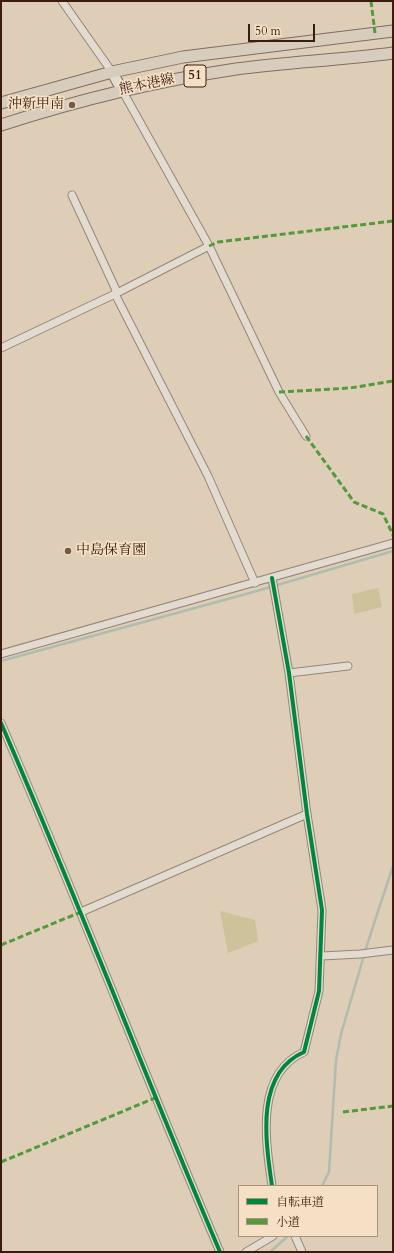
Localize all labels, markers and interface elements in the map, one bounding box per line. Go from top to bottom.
scale bar [250,16,317,42]
text: 50 m [255,23,281,39]
road number: 51 [184,65,206,87]
street label: 熊本港線 [118,71,176,99]
place label: 沖新甲南 [8,97,64,113]
marker: 沖新甲南 [67,100,77,110]
place label: 中島保育園 [76,543,146,559]
marker: 中島保育園 [63,546,73,556]
legend [238,1185,378,1237]
text: 自転車道 [276,1194,324,1210]
text: 小道 [276,1214,300,1230]

